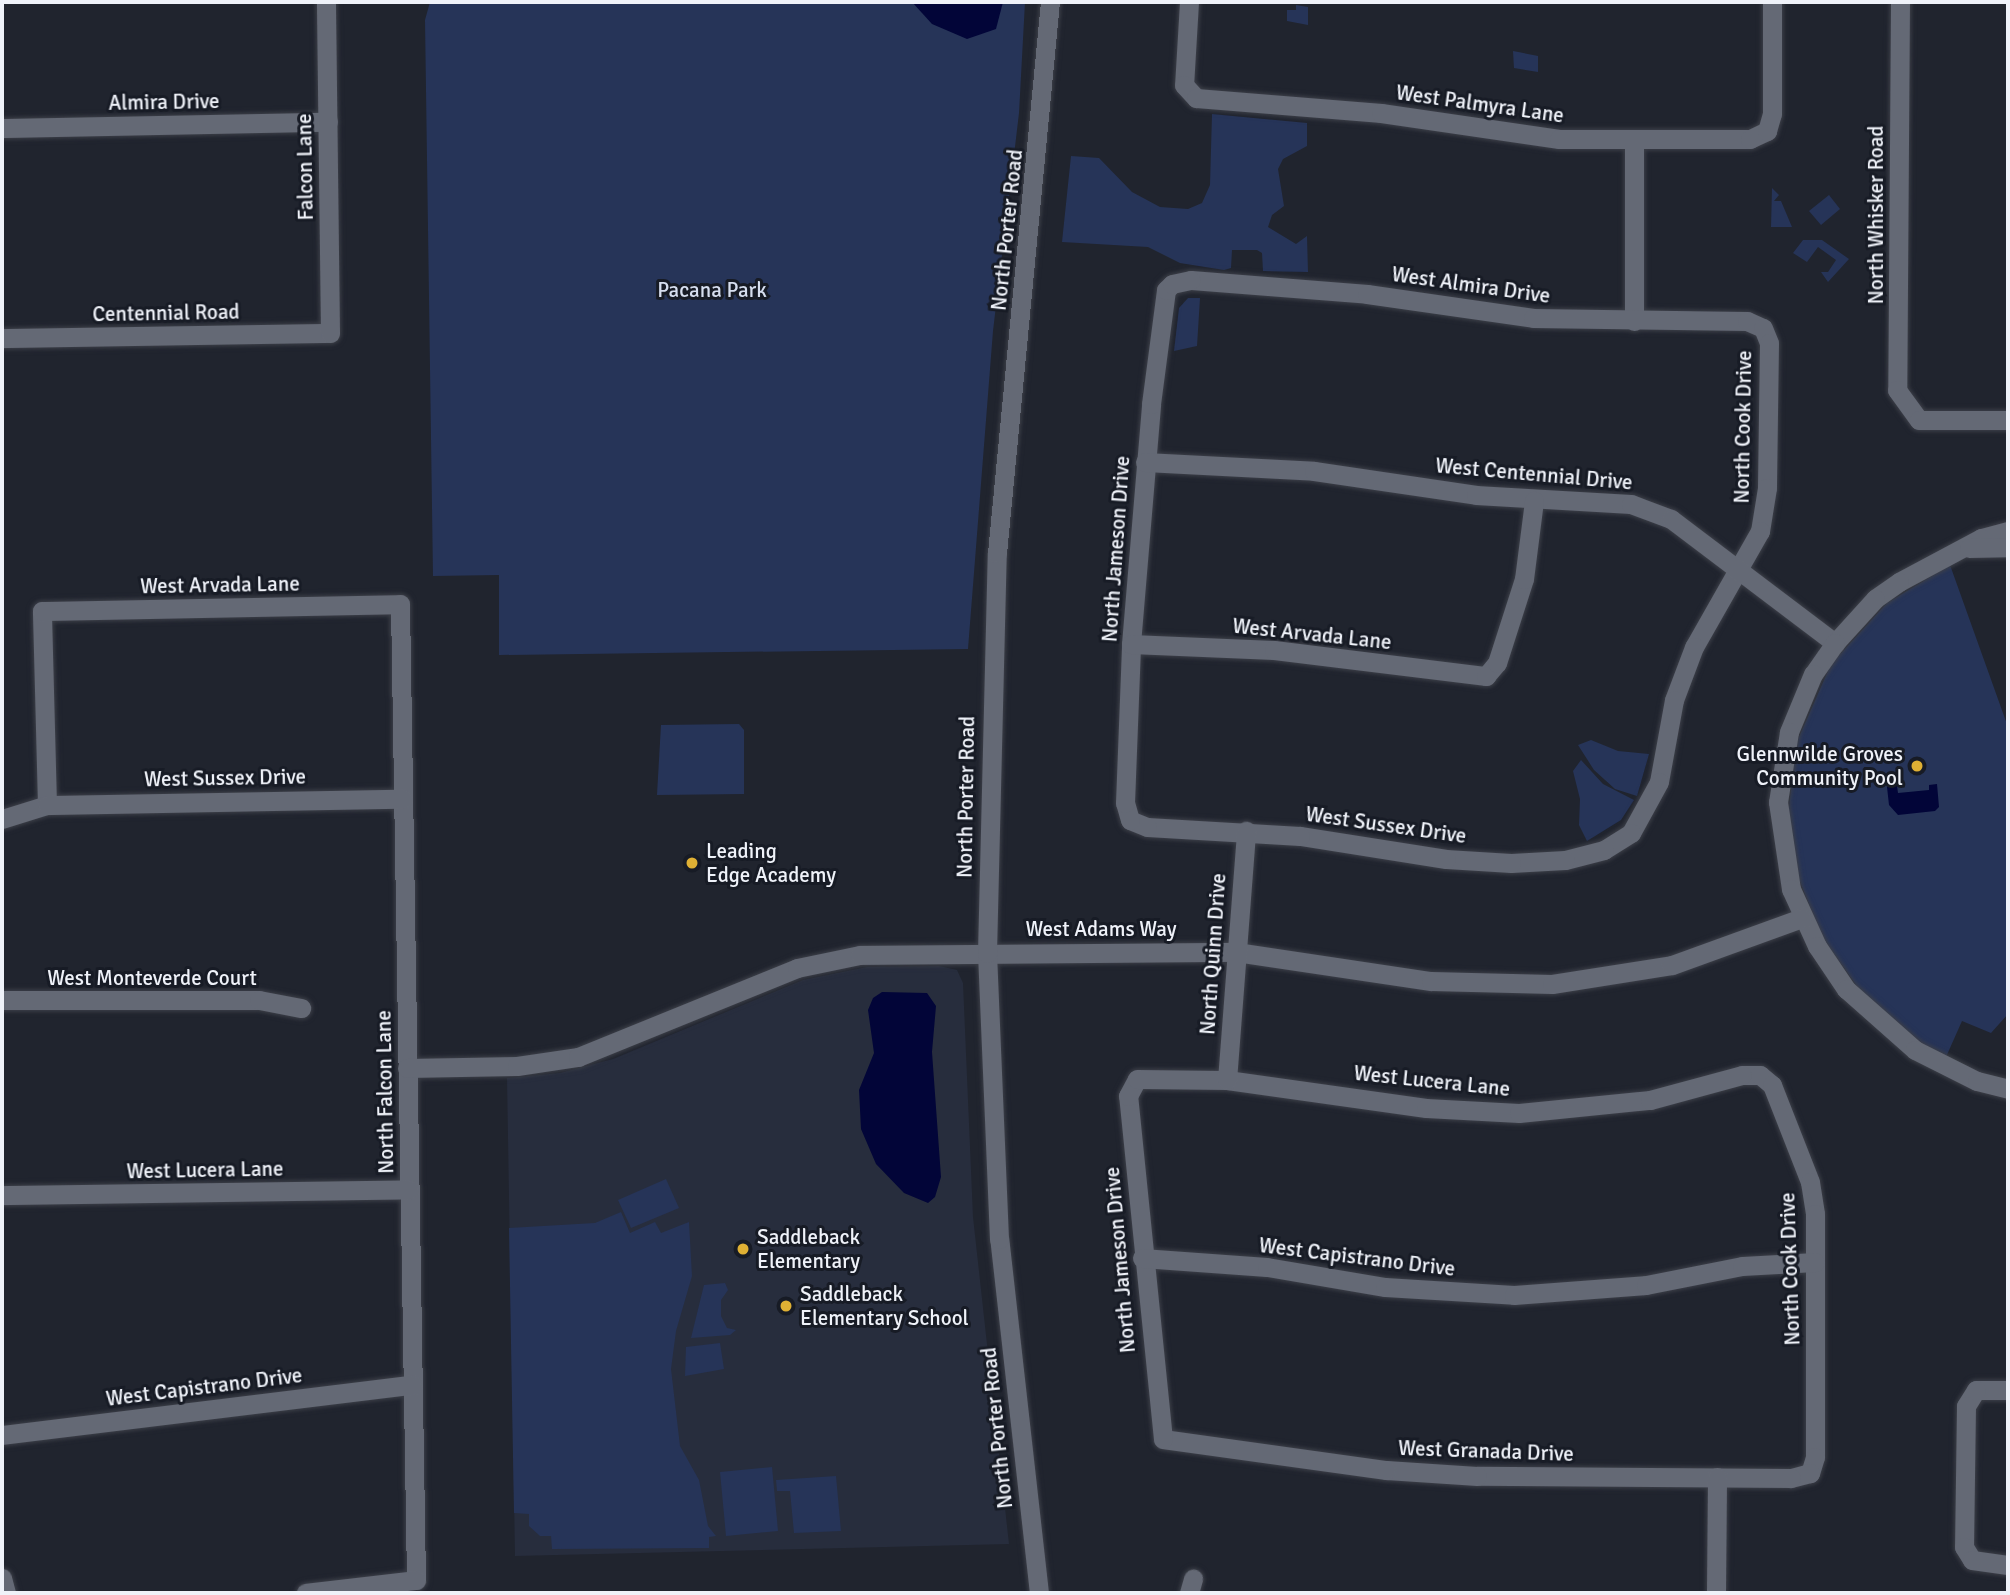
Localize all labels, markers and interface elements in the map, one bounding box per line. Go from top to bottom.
street label: West Palmyra Lane [1394,80,1566,128]
street label: Almira Drive [108,88,220,116]
street label: Falcon Lane [291,113,319,221]
street label: North Whisker Road [1863,126,1889,304]
street label: North Porter Road [986,148,1028,312]
street label: West Almira Drive [1390,261,1552,309]
park label: Pacana Park [657,277,767,303]
street label: Centennial Road [92,299,240,327]
street label: North Cook Drive [1729,350,1757,504]
street label: West Centennial Drive [1434,453,1634,495]
street label: North Jameson Drive [1097,455,1135,643]
street label: West Arvada Lane [140,571,300,599]
street label: West Arvada Lane [1231,613,1393,655]
street label: North Porter Road [952,716,980,878]
place label: Glennwilde Groves Community Pool [1736,741,1903,791]
marker: Glennwilde Groves Community Pool [1909,758,1925,774]
street label: West Sussex Drive [144,764,306,792]
street label: West Sussex Drive [1304,801,1468,849]
place label: Leading Edge Academy [706,838,836,888]
marker: Leading Edge Academy [684,855,700,871]
street label: North Quinn Drive [1195,872,1231,1036]
street label: West Adams Way [1026,916,1176,942]
street label: West Monteverde Court [47,965,257,991]
street label: North Falcon Lane [371,1010,399,1174]
street label: West Lucera Lane [1353,1060,1511,1102]
street label: West Lucera Lane [126,1156,284,1184]
street label: North Jameson Drive [1099,1166,1141,1354]
street label: North Cook Drive [1775,1192,1805,1346]
place label: Saddleback Elementary [757,1224,860,1274]
street label: West Capistrano Drive [1257,1232,1457,1282]
marker: Saddleback Elementary [735,1241,751,1257]
place label: Saddleback Elementary School [800,1281,969,1331]
marker: Saddleback Elementary School [778,1298,794,1314]
street label: North Porter Road [976,1346,1018,1510]
street label: West Capistrano Drive [104,1362,304,1412]
street label: West Granada Drive [1398,1435,1574,1467]

